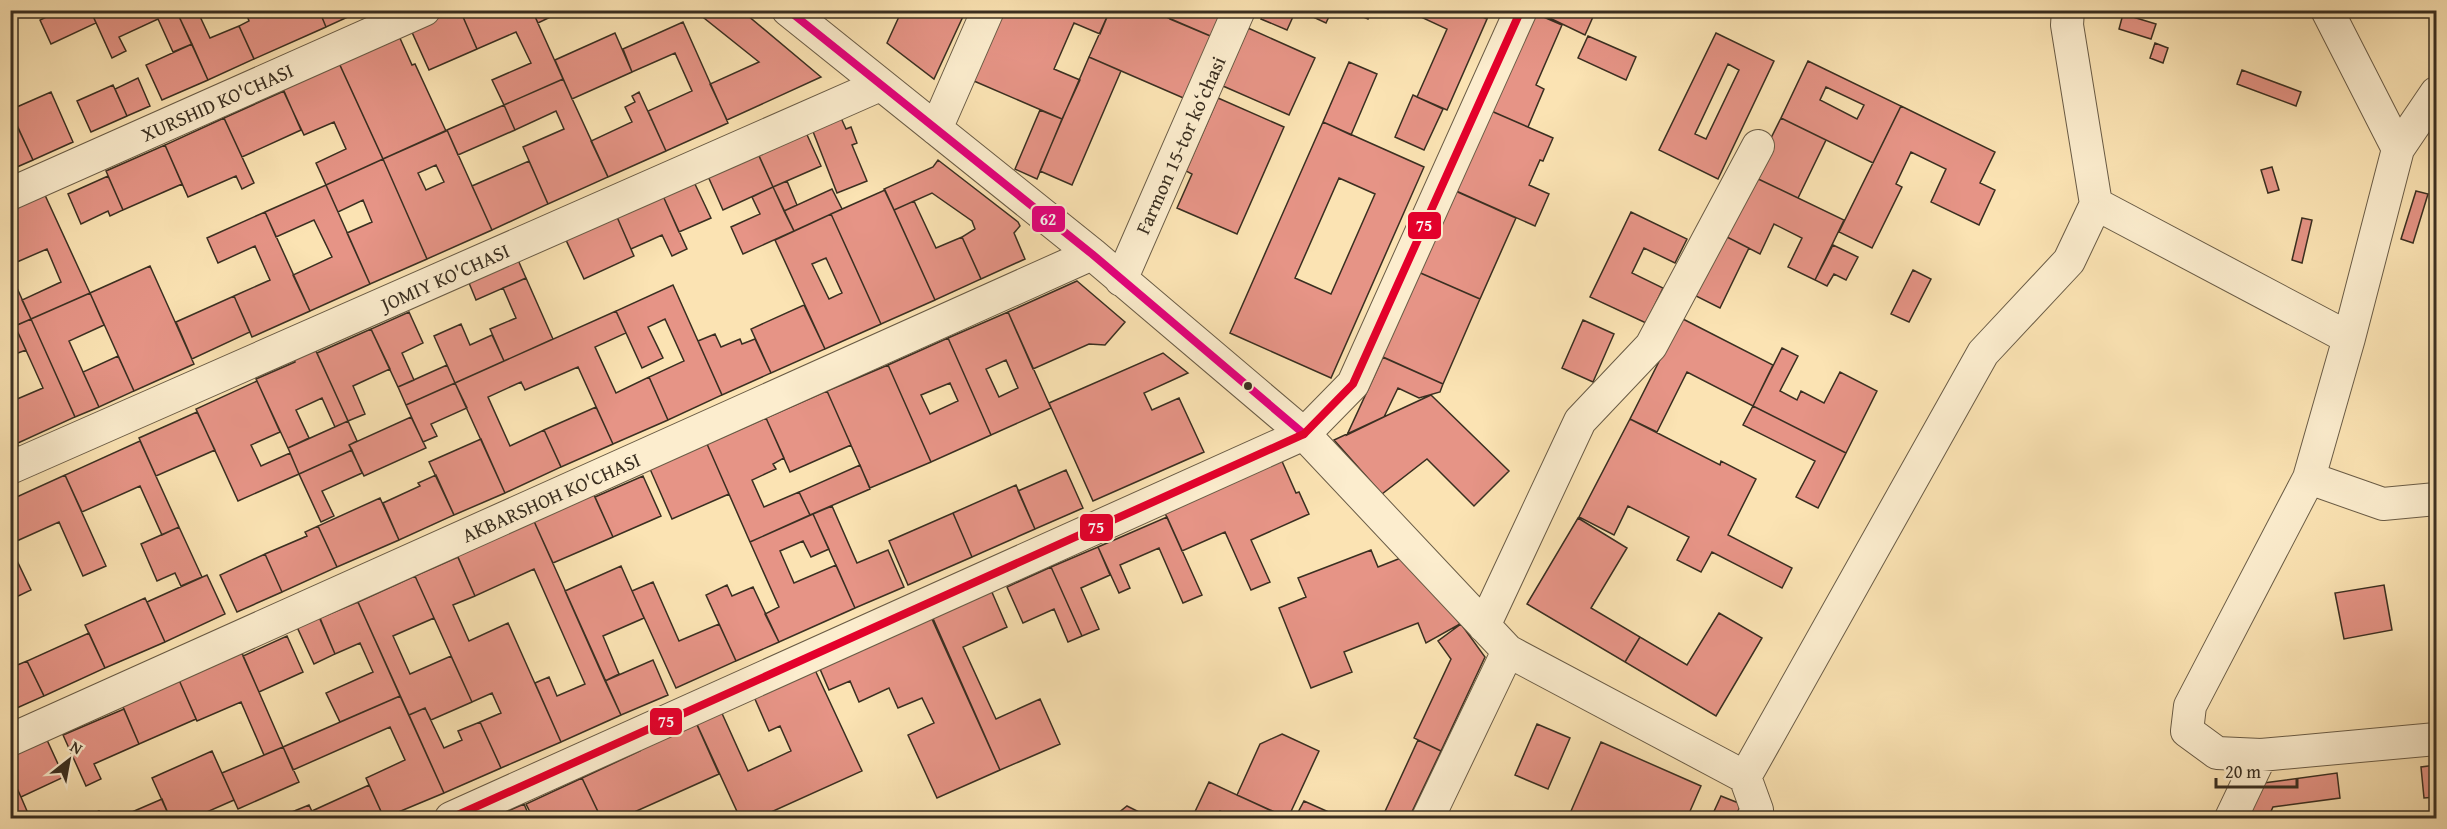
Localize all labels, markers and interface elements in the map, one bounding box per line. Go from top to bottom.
street label: Farmon 15-tor koʻchasi [1128,51,1232,239]
street label: XURSHID KO'CHASI [136,55,298,149]
line badge: 62 [1031,205,1066,233]
text: 62 [1040,207,1056,231]
line badge: 75 [1407,211,1442,240]
text: 75 [1416,213,1432,237]
street label: JOMIY KO'CHASI [373,236,514,320]
unlabelled marker [1242,380,1254,392]
street label: AKBARSHOH KO'CHASI [457,445,645,549]
line badge: 75 [1079,513,1114,542]
text: 75 [1088,515,1104,539]
line badge: 75 [649,707,683,736]
text: 75 [658,709,674,733]
north arrow [39,730,99,790]
text: N [66,734,88,760]
scale bar [2216,751,2297,789]
text: 20 m [2225,758,2261,785]

